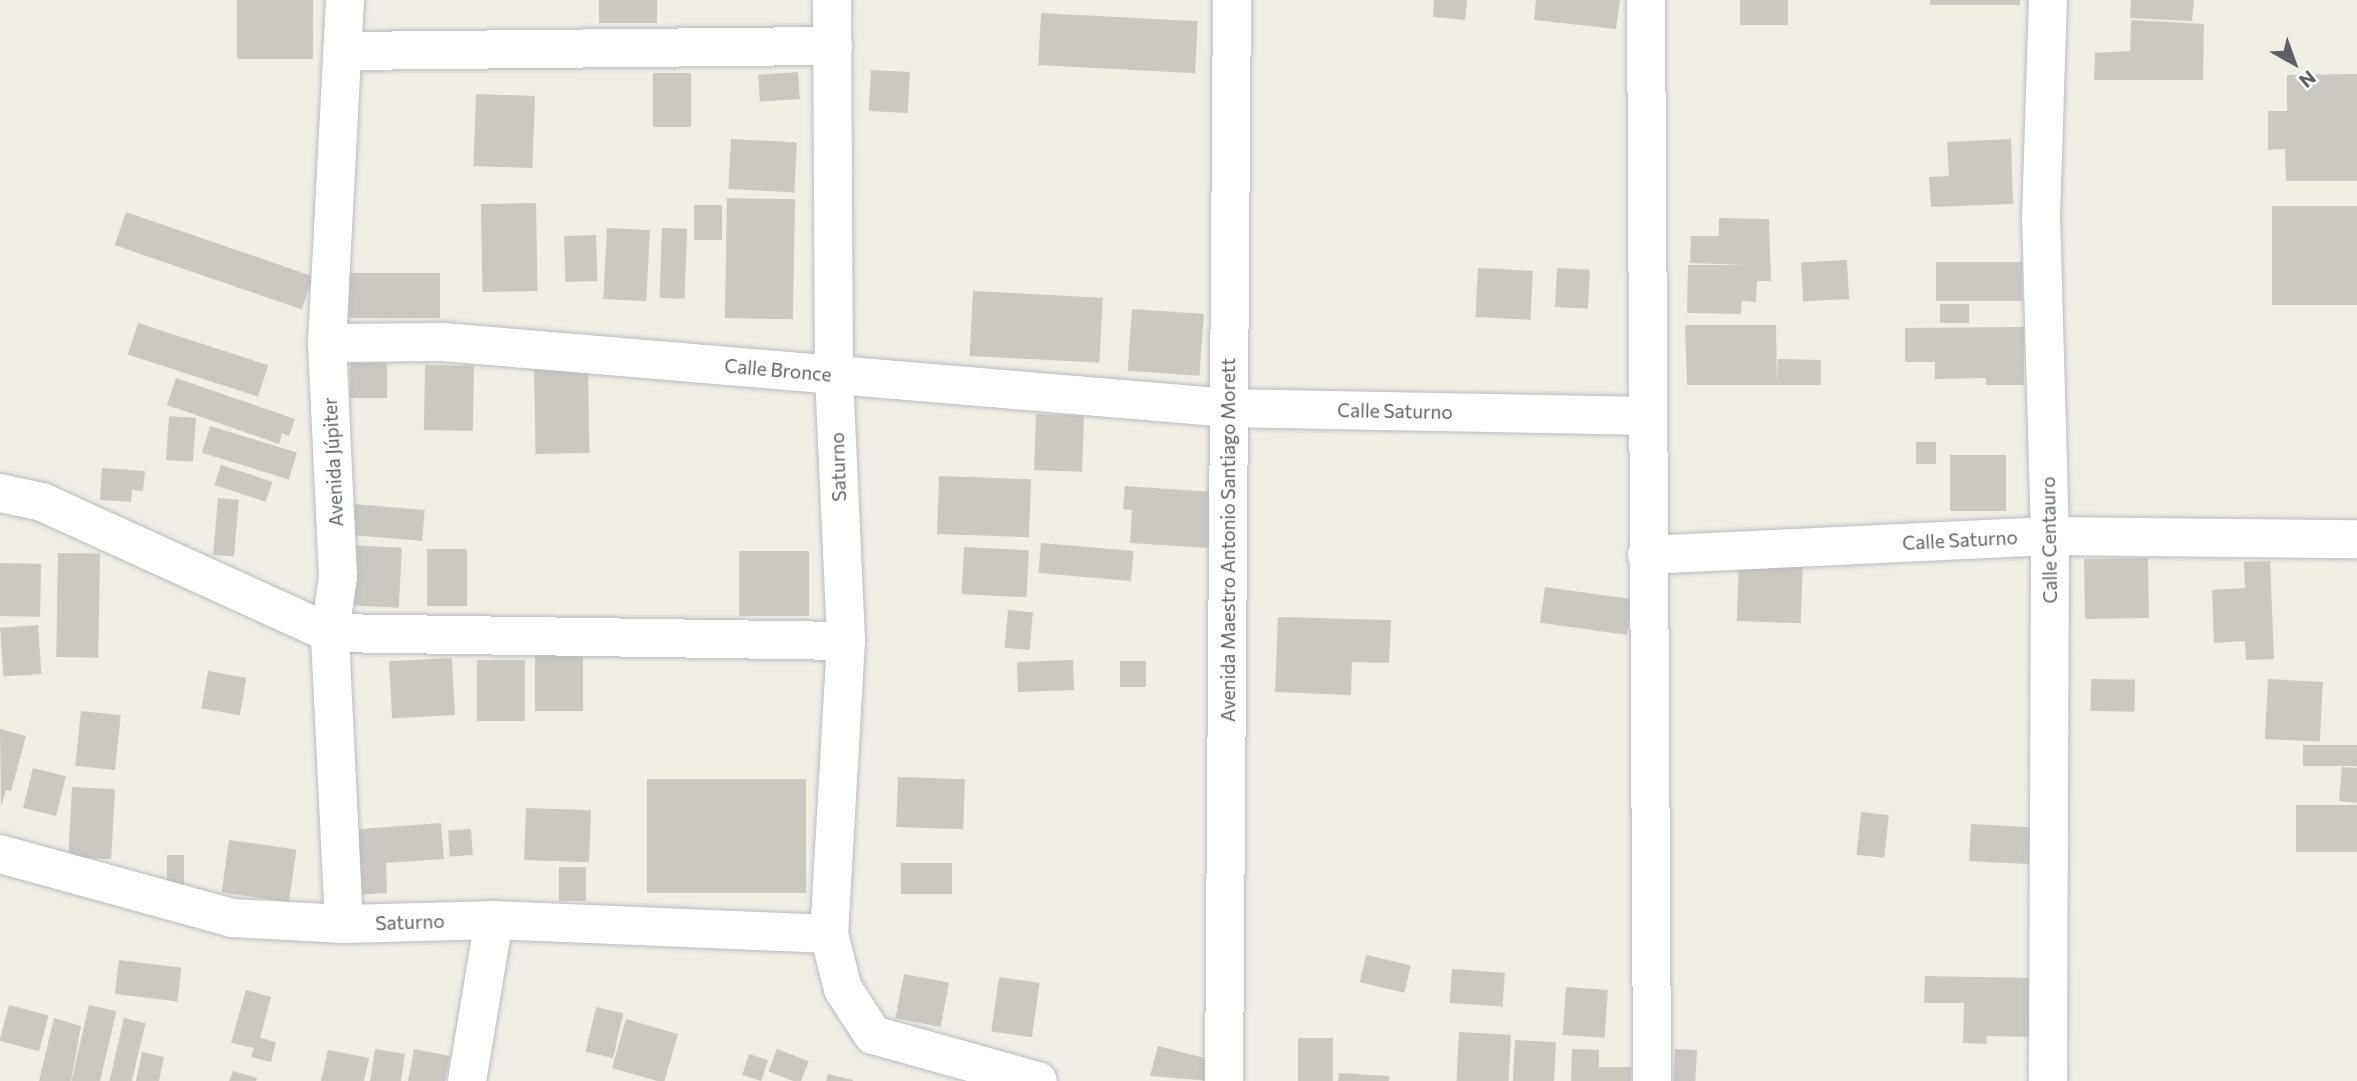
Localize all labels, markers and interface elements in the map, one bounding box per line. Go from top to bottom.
north arrow [2259,28,2329,98]
text: N [2295,66,2321,93]
street label: Calle Bronce [723,354,833,386]
street label: Avenida Maestro Antonio Santiago Morett [1217,358,1239,722]
street label: Avenida Júpiter [318,397,348,527]
street label: Calle Saturno [1337,399,1453,423]
street label: Saturno [825,432,851,502]
street label: Calle Centauro [2036,476,2062,604]
street label: Calle Saturno [1902,526,2018,554]
street label: Saturno [375,909,445,935]

